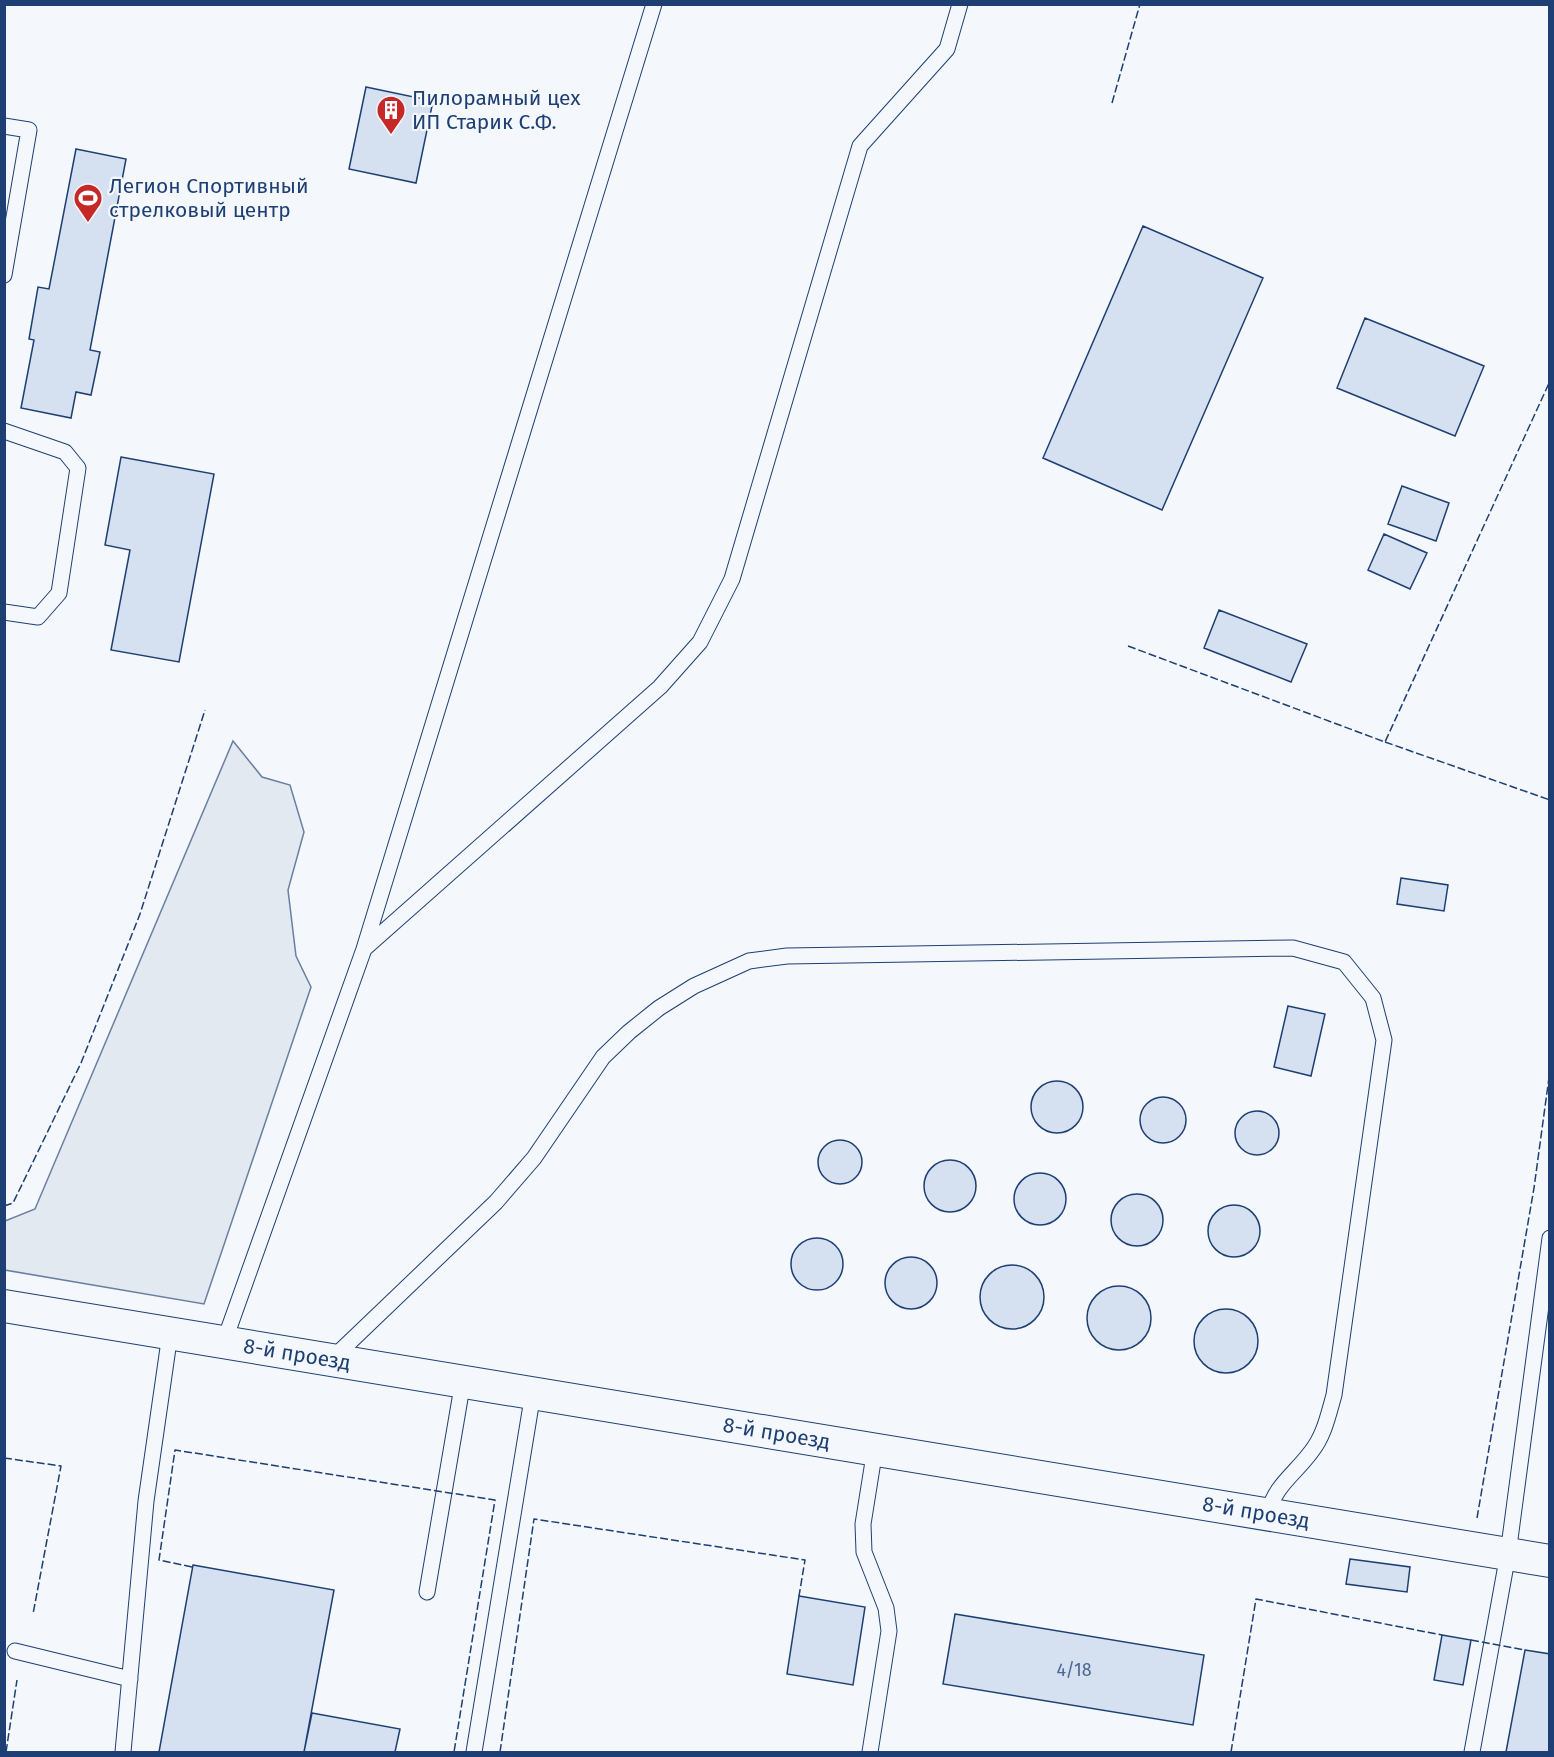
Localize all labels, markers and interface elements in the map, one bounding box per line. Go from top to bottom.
place label: Пилорамный цех ИП Старик С.Ф. [412,85,581,135]
building icon: Пилорамный цех ИП Старик С.Ф. [375,94,407,136]
place label: Легион Спортивный стрелковый центр [109,173,309,223]
sports icon: Легион Спортивный стрелковый центр [72,182,104,224]
street label: 8-й проезд [241,1333,353,1376]
street label: 8-й проезд [721,1412,832,1455]
street label: 8-й проезд [1201,1491,1312,1534]
house number: 4/18 [1056,1659,1092,1681]

